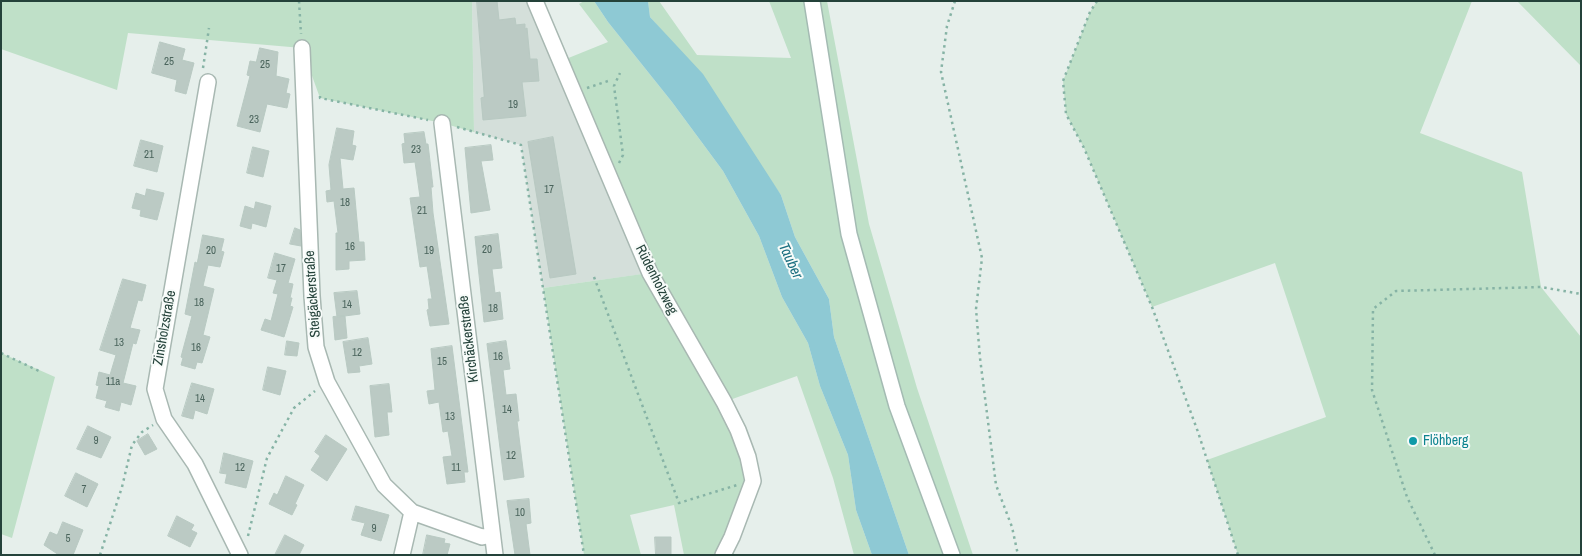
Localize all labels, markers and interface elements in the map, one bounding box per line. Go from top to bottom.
house number: 25 [164,55,174,69]
house number: 25 [260,58,270,72]
house number: 19 [508,98,518,112]
house number: 23 [249,113,259,127]
house number: 23 [411,143,421,157]
house number: 21 [144,148,154,162]
house number: 17 [544,183,554,197]
house number: 18 [340,196,350,210]
house number: 21 [417,204,427,218]
house number: 16 [345,240,355,254]
water label: Tauber [774,240,806,282]
street label: Rüdenholzweg [631,242,681,318]
house number: 20 [482,243,492,257]
house number: 20 [206,244,216,258]
house number: 19 [424,244,434,258]
street label: Steigäckerstraße [302,250,324,338]
house number: 17 [276,262,286,276]
street label: Zinsholzstraße [150,289,180,367]
street label: Kirchäckerstraße [455,295,483,383]
house number: 18 [194,296,204,310]
house number: 14 [342,298,352,312]
house number: 18 [488,302,498,316]
house number: 13 [114,336,124,350]
house number: 16 [191,341,201,355]
house number: 12 [352,346,362,360]
house number: 16 [493,350,503,364]
house number: 15 [437,355,447,369]
house number: 11a [106,375,120,389]
house number: 14 [195,392,205,406]
house number: 14 [502,403,512,417]
house number: 13 [445,410,455,424]
place label: Flöhberg [1423,433,1468,449]
house number: 9 [93,434,99,448]
marker: Flöhberg [1407,435,1419,447]
house number: 12 [506,449,516,463]
house number: 12 [235,461,245,475]
house number: 11 [451,461,461,475]
house number: 7 [81,483,87,497]
house number: 10 [515,506,525,520]
house number: 9 [371,522,377,536]
house number: 5 [65,532,71,546]

